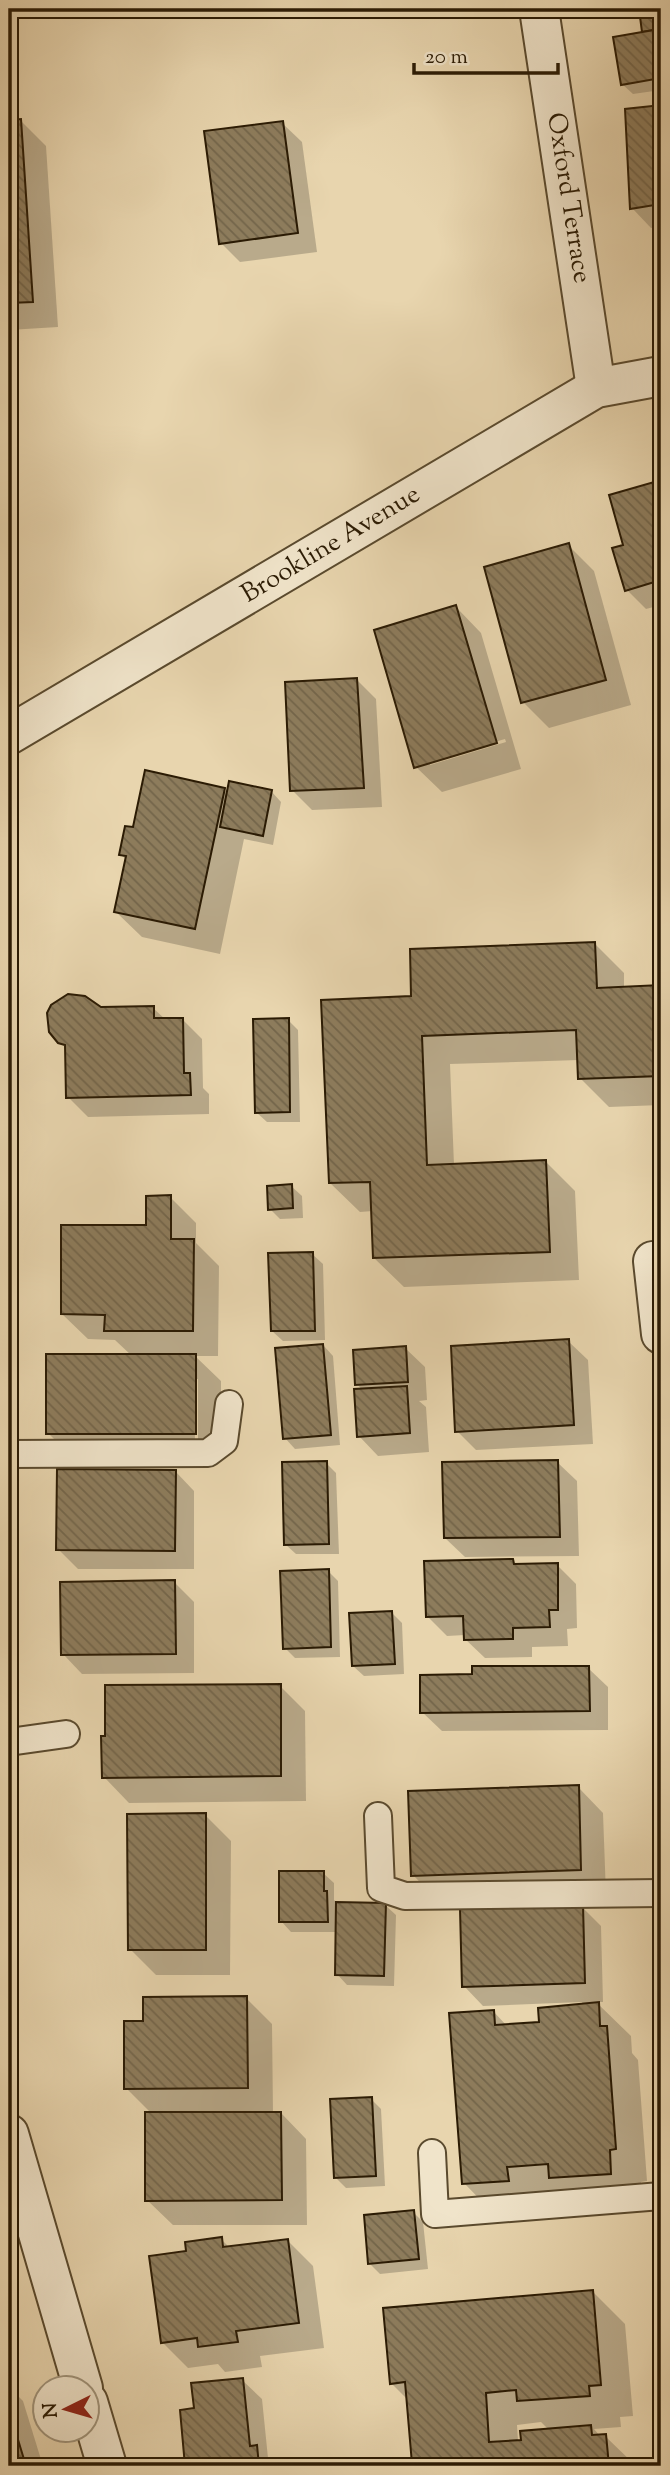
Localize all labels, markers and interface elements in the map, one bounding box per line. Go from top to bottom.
scale bar [414,32,558,76]
text: 20 m [425,43,468,73]
street label: Oxford Terrace [536,110,600,286]
street label: Brookline Avenue [235,477,427,613]
north arrow [32,2374,102,2444]
text: N [37,2402,66,2419]

